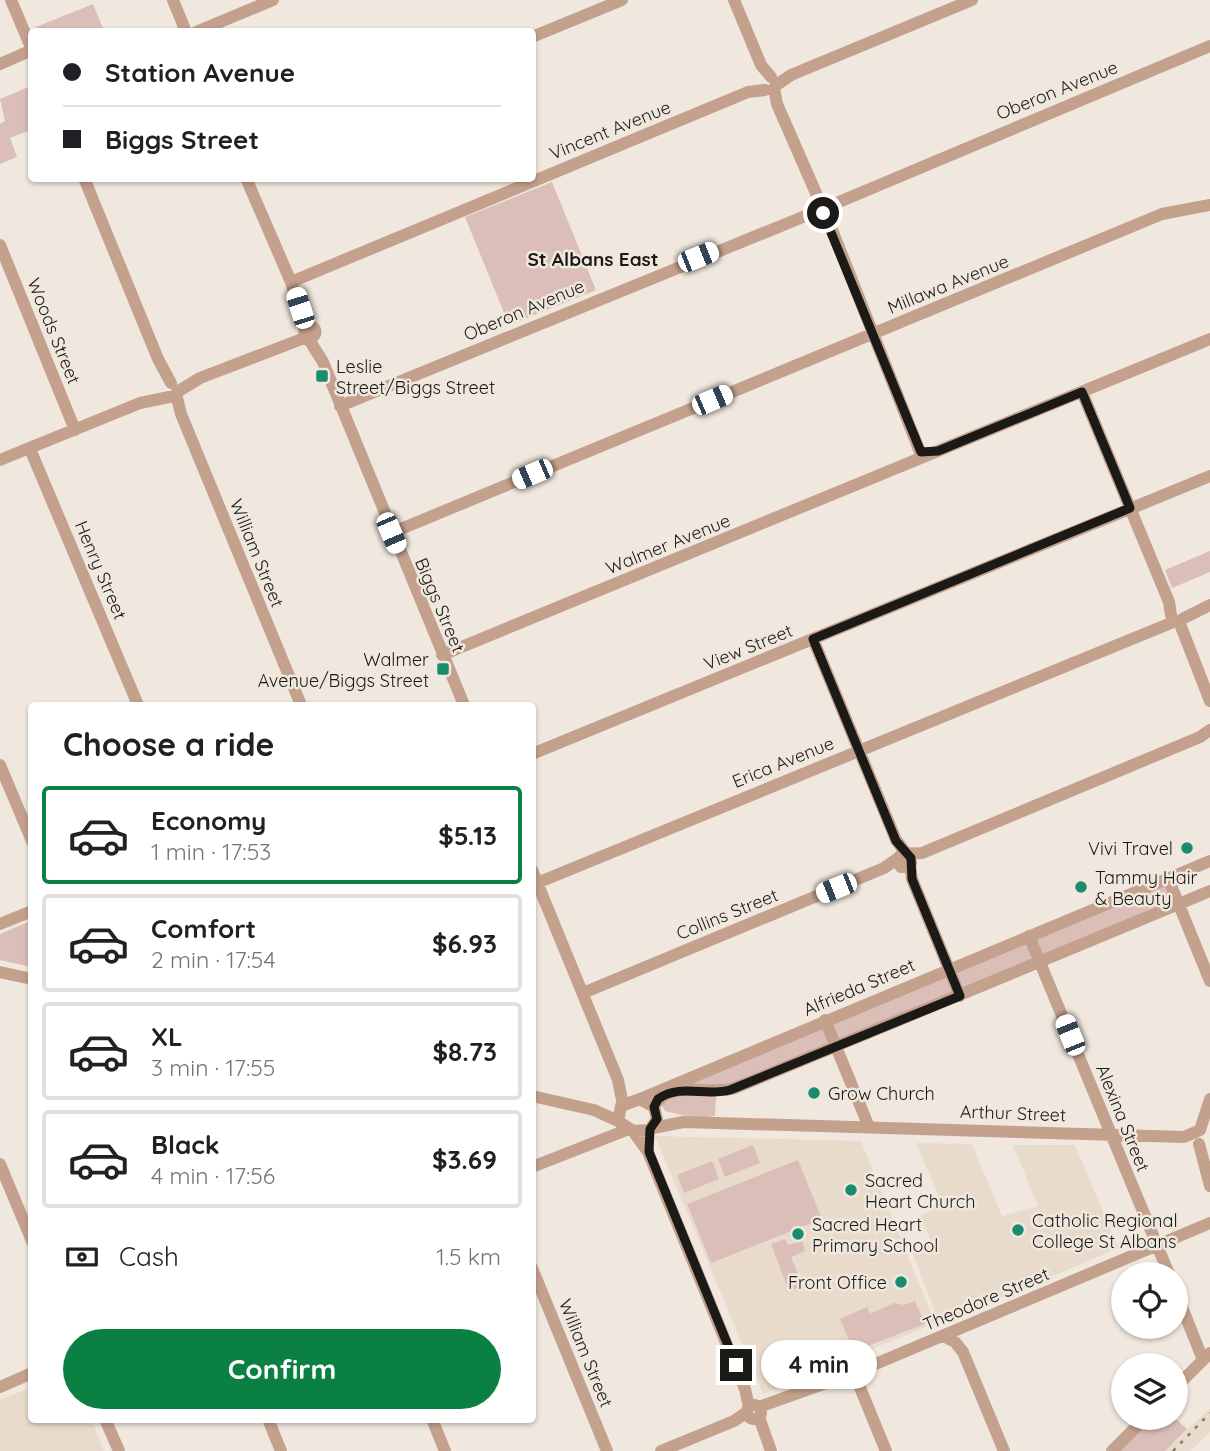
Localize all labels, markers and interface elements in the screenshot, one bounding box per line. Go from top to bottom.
street label: Oberon Avenue [993,55,1121,125]
text: Station Avenue [105,56,295,89]
street label: Vincent Avenue [546,95,674,165]
text: Biggs Street [105,123,259,156]
route start [807,197,839,229]
car [675,239,722,275]
district label: St Albans East [527,247,659,271]
street label: Millawa Avenue [884,249,1012,319]
street label: Oberon Avenue [460,274,588,346]
street label: Woods Street [22,275,86,387]
car [284,285,317,331]
place label: Leslie Street/Biggs Street [336,355,495,399]
marker: Leslie Street/Biggs Street [314,368,330,384]
car [689,382,736,418]
car [509,456,556,492]
street label: William Street [225,495,289,611]
street label: Walmer Avenue [602,509,734,579]
car [374,510,409,556]
street label: Henry Street [70,517,132,623]
street label: Biggs Street [410,554,470,656]
street label: View Street [700,619,796,675]
place label: Walmer Avenue/Biggs Street [258,648,429,692]
marker: Walmer Avenue/Biggs Street [435,661,451,677]
text: Choose a ride [63,724,275,764]
street label: Erica Avenue [729,731,837,793]
icon: car [67,804,130,867]
text: Economy [151,804,266,837]
text: $5.13 [438,819,497,852]
text: 1 min · 17:53 [151,837,271,866]
place label: Vivi Travel [1088,837,1173,860]
marker: Vivi Travel [1179,840,1195,856]
place label: Tammy Hair & Beauty [1095,866,1198,910]
car [813,870,860,906]
marker: Tammy Hair & Beauty [1073,879,1089,895]
street label: Collins Street [673,883,781,945]
icon: car [67,912,130,975]
text: Comfort [151,912,256,945]
text: $6.93 [432,927,497,960]
text: 2 min · 17:54 [151,945,276,974]
street label: Alfrieda Street [800,953,918,1021]
car [1053,1012,1088,1058]
icon: car [67,1020,130,1083]
text: XL [151,1020,183,1053]
text: $8.73 [433,1035,497,1068]
text: 3 min · 17:55 [151,1053,275,1082]
street label: Alexina Street [1091,1061,1155,1175]
place label: Grow Church [828,1082,935,1105]
marker: Grow Church [806,1085,822,1101]
street label: Arthur Street [960,1100,1066,1126]
icon: car [67,1128,130,1191]
text: Black [151,1128,220,1161]
text: $3.69 [432,1143,497,1176]
text: 4 min · 17:56 [151,1161,275,1190]
place label: Sacred Heart Church [865,1169,975,1213]
marker: Sacred Heart Church [843,1182,859,1198]
place label: Catholic Regional College St Albans [1032,1209,1178,1253]
place label: Sacred Heart Primary School [812,1213,938,1257]
marker: Catholic Regional College St Albans [1010,1222,1026,1238]
marker: Sacred Heart Primary School [790,1226,806,1242]
icon: cash [63,1238,101,1276]
text: Cash [119,1240,179,1273]
text: 1.5 km [436,1242,501,1271]
street label: Theodore Street [919,1262,1053,1336]
map controls [1111,1262,1188,1430]
button: locate [1111,1262,1188,1339]
place label: Front Office [788,1271,887,1294]
marker: Front Office [893,1274,909,1290]
street label: William Street [554,1295,618,1411]
button: Confirm [63,1329,501,1409]
callout: 4 min [760,1340,876,1390]
route end [720,1349,752,1381]
text: 4 min [789,1350,849,1379]
button: layers [1111,1353,1188,1430]

